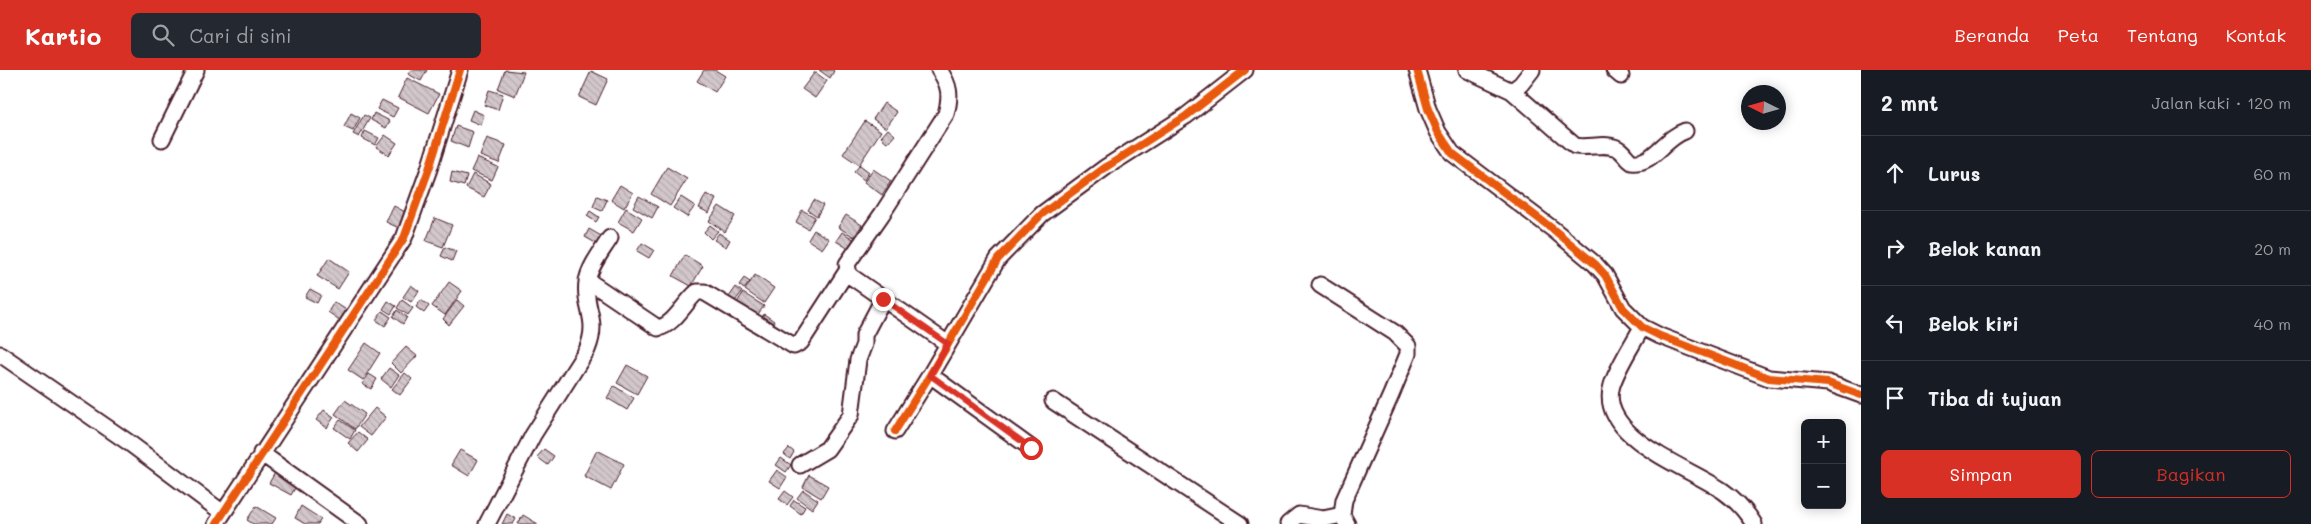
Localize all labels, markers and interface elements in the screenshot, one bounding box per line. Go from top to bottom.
search box [131,13,481,58]
text: Kartio [25,20,101,51]
icon: search [149,21,177,49]
text: Cari di sini [189,23,292,48]
text: Beranda [1955,23,2030,47]
text: Peta [2058,23,2099,47]
text: Tentang [2127,23,2198,47]
text: Kontak [2226,23,2286,47]
north arrow [1741,85,1786,130]
text: 2 mnt [1881,89,1938,116]
text: Jalan kaki · 120 m [2151,92,2291,113]
icon: ahead [1881,159,1909,187]
text: Lurus [1928,161,1980,186]
text: 60 m [2254,163,2291,184]
icon: right [1881,234,1909,262]
text: Belok kanan [1928,236,2041,261]
text: 20 m [2254,238,2291,259]
route end [872,288,895,311]
icon: left [1881,309,1909,337]
text: Belok kiri [1928,311,2019,336]
text: 40 m [2254,313,2291,334]
icon: arrive [1881,384,1909,412]
text: Tiba di tujuan [1928,386,2061,411]
map controls [1801,419,1846,509]
button: + [1801,419,1846,464]
route start [1020,437,1043,460]
button: Simpan [1881,450,2081,498]
button: Bagikan [2091,450,2291,498]
button: − [1801,464,1846,509]

